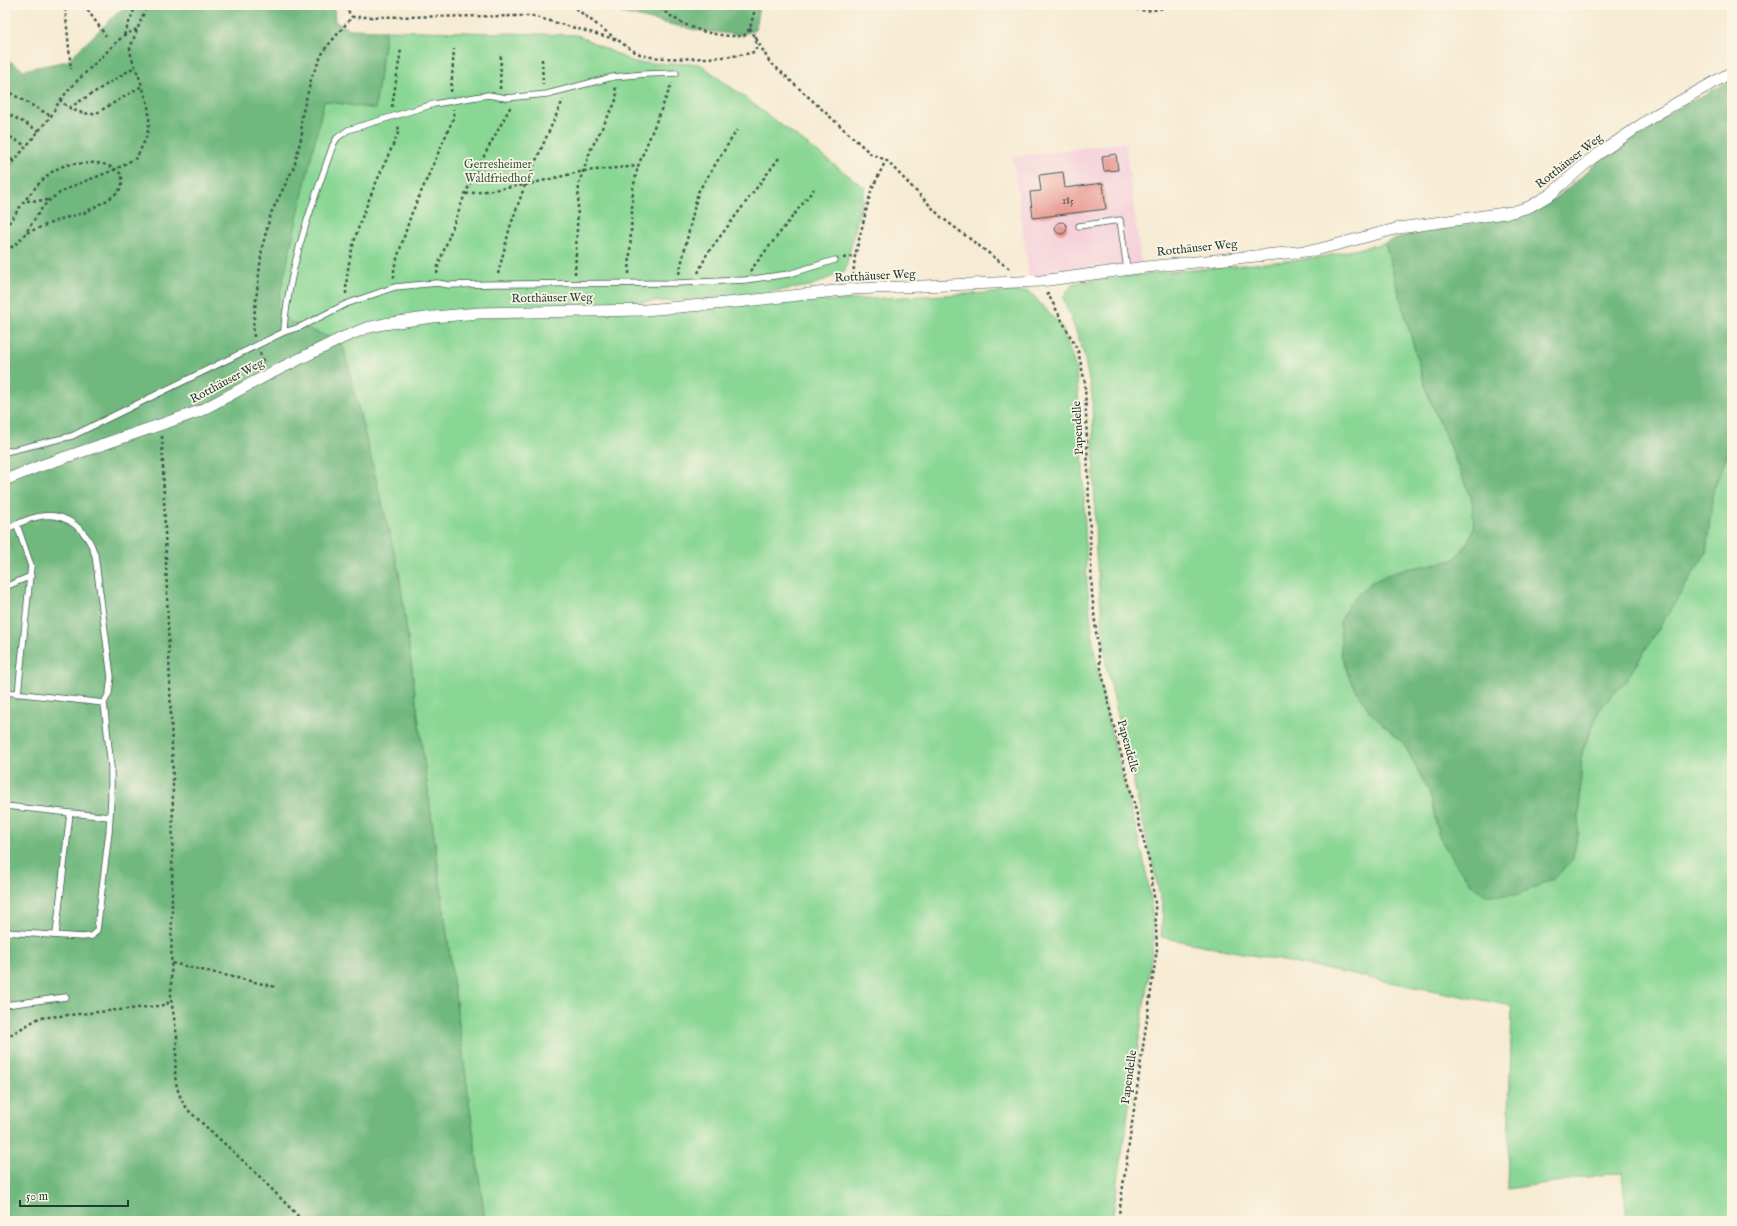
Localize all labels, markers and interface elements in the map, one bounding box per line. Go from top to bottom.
street label: Rotthäuser Weg [1532,130,1606,192]
park label: Gerresheimer Waldfriedhof [464,157,534,186]
house number: 185 [1062,195,1074,208]
street label: Rotthäuser Weg [1156,236,1239,260]
street label: Rotthäuser Weg [834,266,916,286]
street label: Rotthäuser Weg [511,290,593,306]
street label: Rotthäuser Weg [188,355,267,407]
street label: Papendelle [1069,400,1088,456]
street label: Papendelle [1113,718,1142,775]
street label: Papendelle [1118,1049,1141,1105]
scale bar [20,1182,128,1208]
text: 50 m [26,1189,48,1204]

